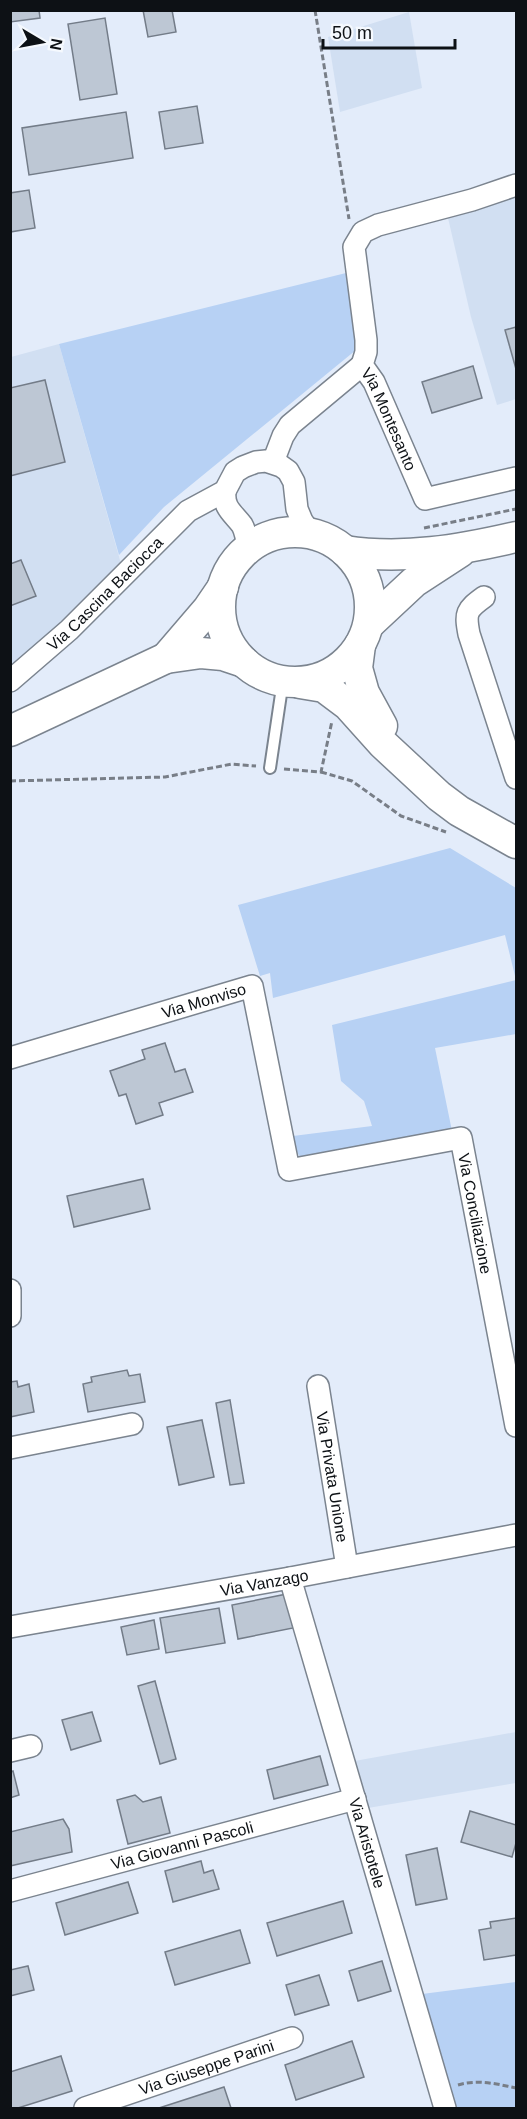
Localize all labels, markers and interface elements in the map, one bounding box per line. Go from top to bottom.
north arrow [12,12,72,72]
scale bar [323,12,455,50]
text: 50 m [332,23,372,43]
text: N [47,37,66,52]
street label: Via Montesanto [358,365,420,473]
street label: Via Cascina Baciocca [44,534,166,654]
street label: Via Monviso [160,980,248,1021]
street label: Via Conciliazione [455,1152,495,1275]
street label: Via Privata Unione [313,1410,351,1544]
street label: Via Vanzago [219,1567,310,1599]
street label: Via Aristotele [346,1796,388,1890]
street label: Via Giovanni Pascoli [109,1819,255,1873]
street label: Via Giuseppe Parini [137,2037,276,2098]

